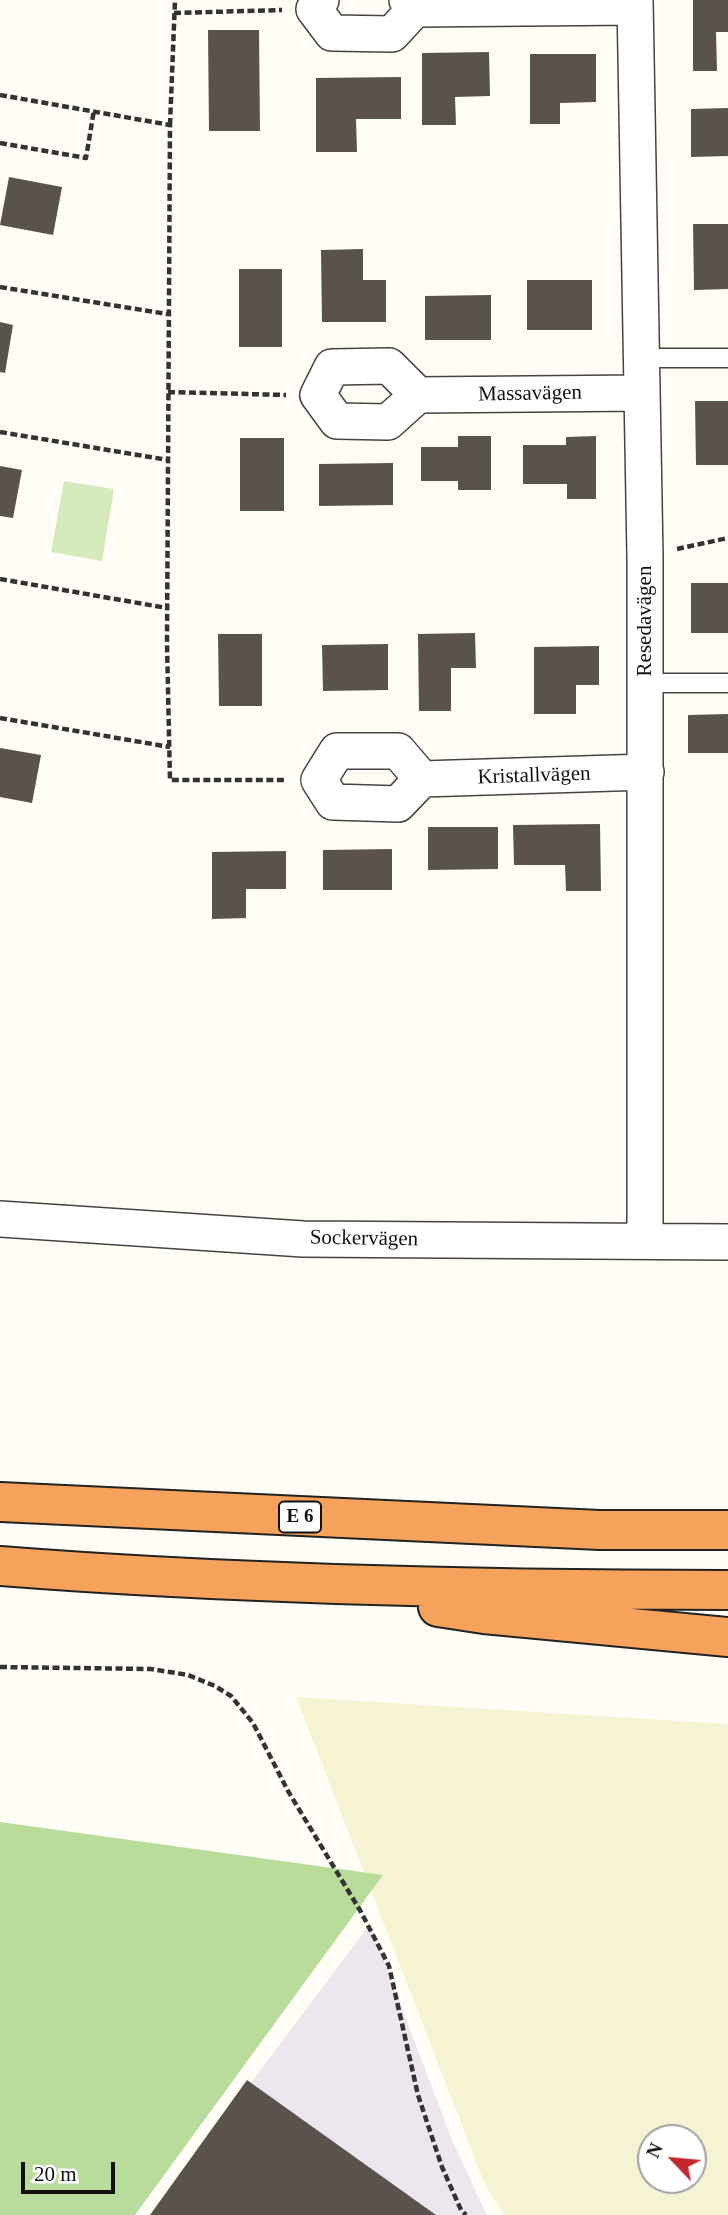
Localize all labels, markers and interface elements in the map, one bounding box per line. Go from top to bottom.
street label: Massavägen [478,380,582,408]
street label: Resedavägen [632,566,658,676]
street label: Kristallvägen [477,761,591,791]
street label: Sockervägen [310,1225,418,1253]
road number: E 6 [279,1502,321,1532]
north arrow [637,2124,707,2194]
text: N [642,2140,667,2161]
scale bar [24,2148,119,2192]
text: 20 m [34,2162,77,2186]

